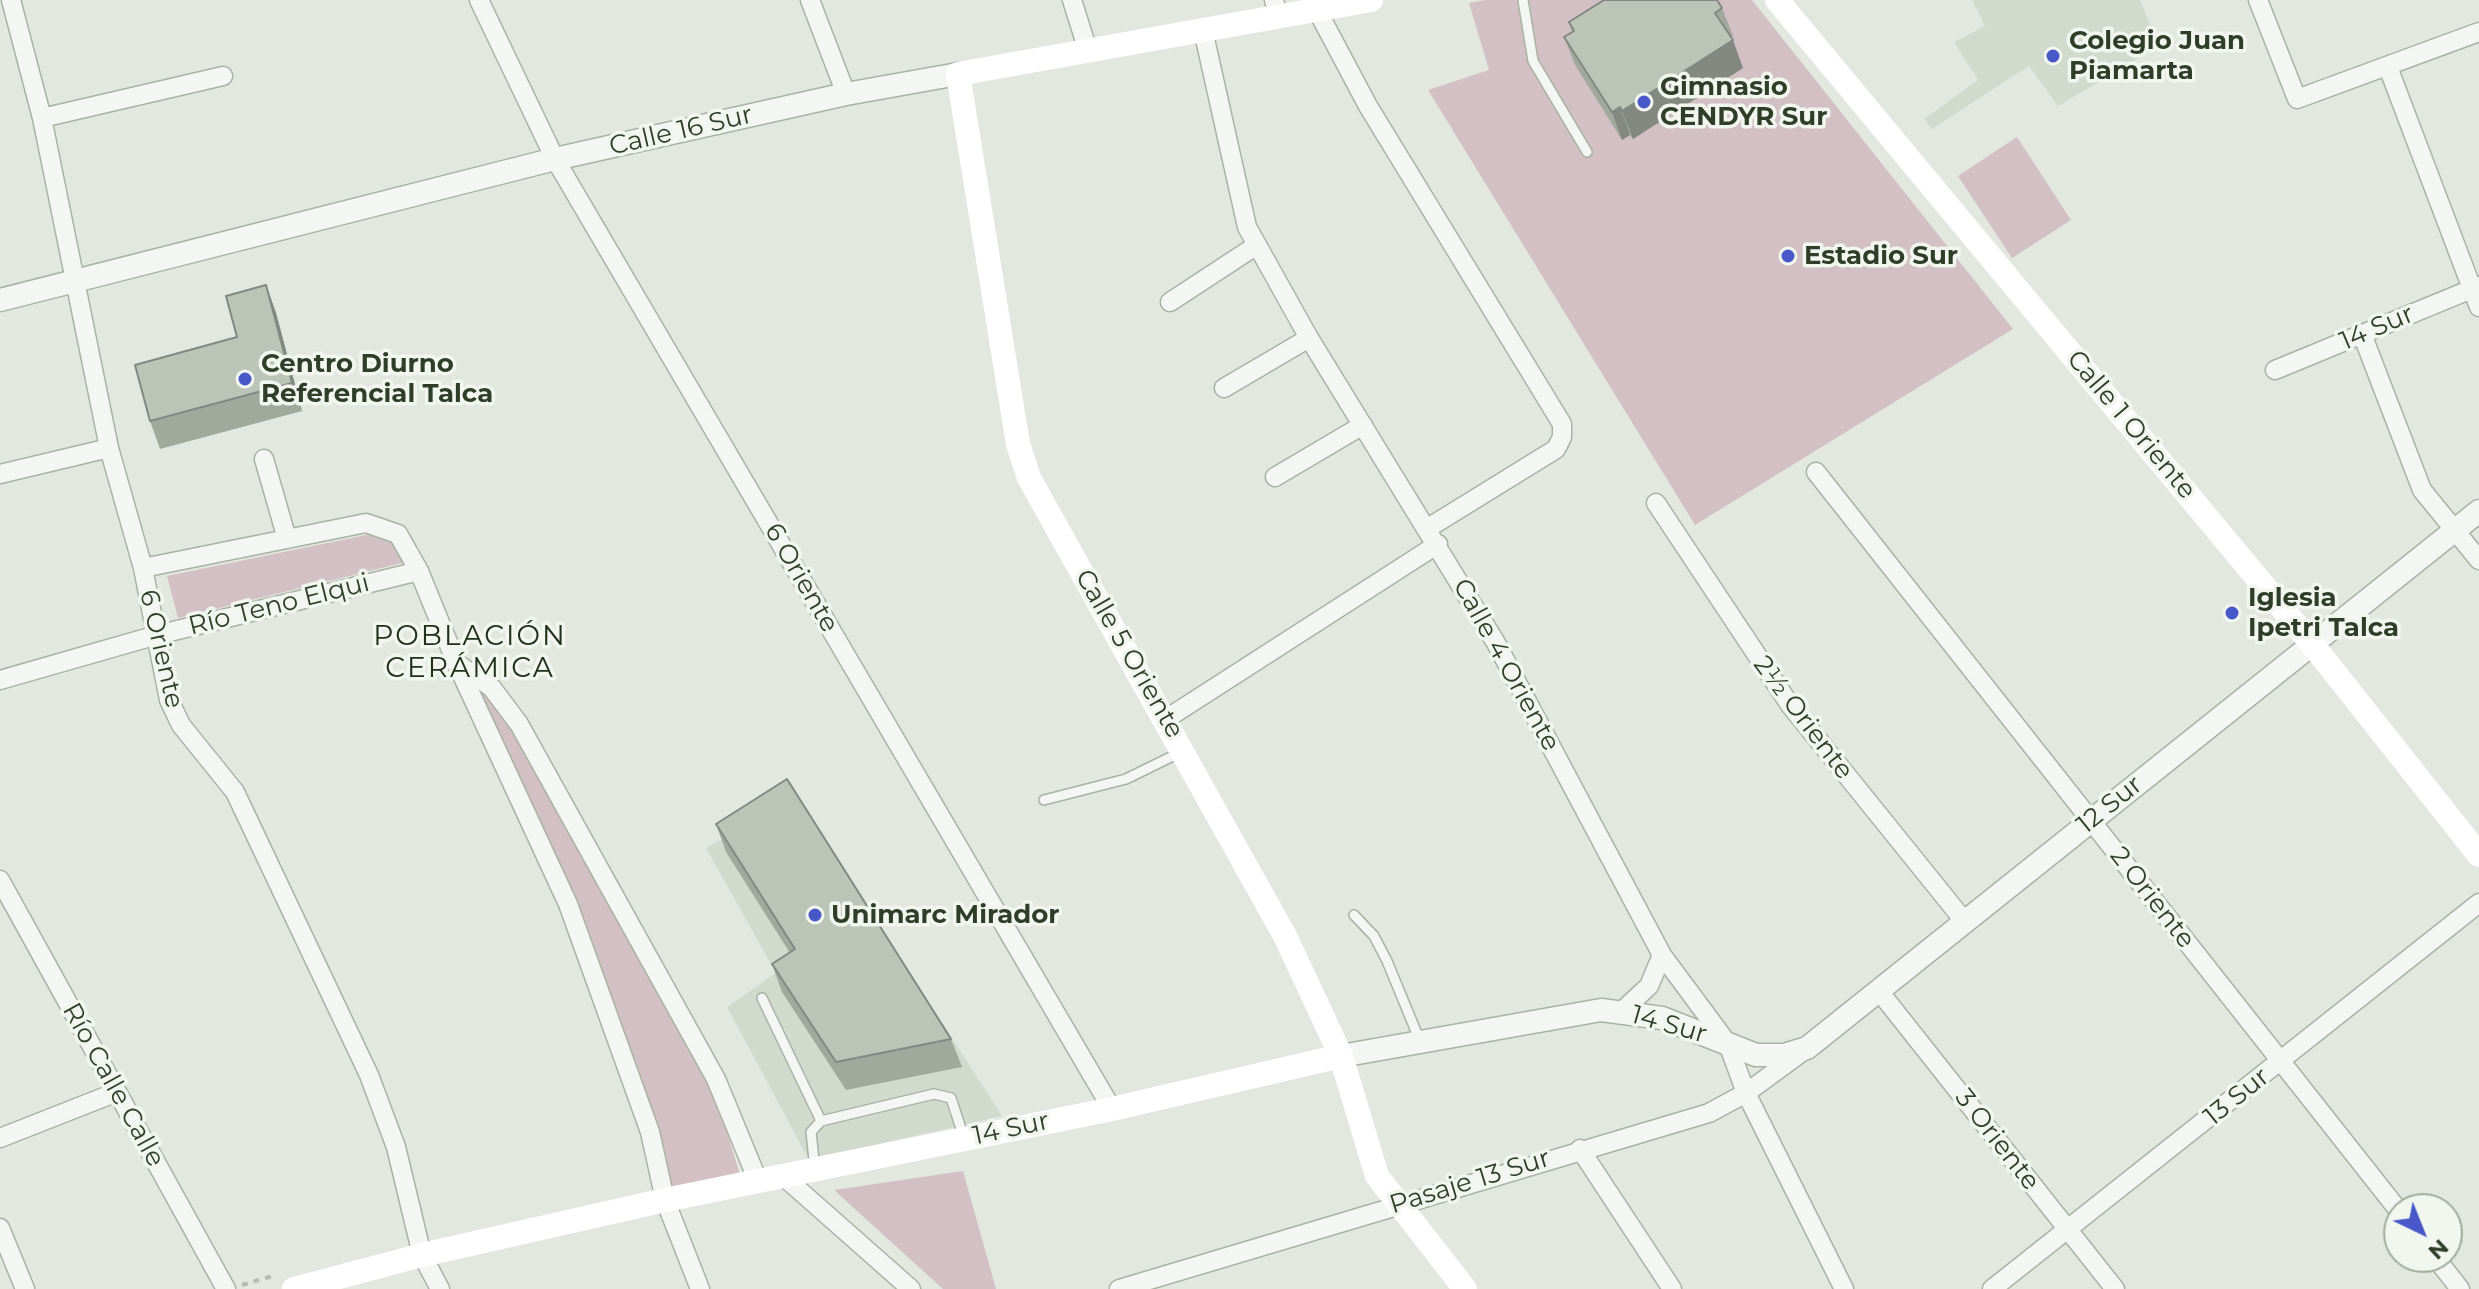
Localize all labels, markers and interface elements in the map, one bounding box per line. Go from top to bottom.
place label: Colegio Juan Piamarta [2069,25,2245,86]
marker: Colegio Juan Piamarta [2044,47,2062,65]
place label: Gimnasio CENDYR Sur [1660,71,1827,132]
marker: Gimnasio CENDYR Sur [1635,93,1653,111]
street label: Calle 16 Sur [606,99,756,163]
place label: Estadio Sur [1804,240,1958,272]
marker: Estadio Sur [1779,247,1797,265]
street label: 14 Sur [2335,299,2419,357]
street label: Calle 1 Oriente [2060,344,2202,506]
place label: Centro Diurno Referencial Talca [261,348,493,410]
marker: Centro Diurno Referencial Talca [236,370,254,388]
street label: 6 Oriente [757,518,845,638]
street label: Calle 5 Oriente [1068,564,1190,744]
street label: Río Teno Elqui [185,567,373,643]
street label: Calle 4 Oriente [1446,573,1566,757]
place label: Iglesia Ipetri Talca [2248,582,2399,644]
street label: 6 Oriente [132,587,190,711]
marker: Iglesia Ipetri Talca [2223,604,2241,622]
district label: POBLACIÓN CERÁMICA [373,620,567,686]
street label: 2½ Oriente [1746,650,1860,786]
street label: 12 Sur [2071,769,2149,841]
street label: 2 Oriente [2103,841,2201,955]
place label: Unimarc Mirador [831,899,1060,931]
marker: Unimarc Mirador [806,906,824,924]
street label: Río Calle Calle [55,998,171,1172]
street label: 14 Sur [1628,999,1710,1051]
street label: 13 Sur [2198,1061,2276,1133]
street label: 3 Oriente [1948,1083,2046,1197]
street label: 14 Sur [970,1106,1052,1152]
street label: Pasaje 13 Sur [1386,1143,1554,1221]
north arrow [2383,1193,2463,1273]
text: N [2423,1234,2454,1265]

